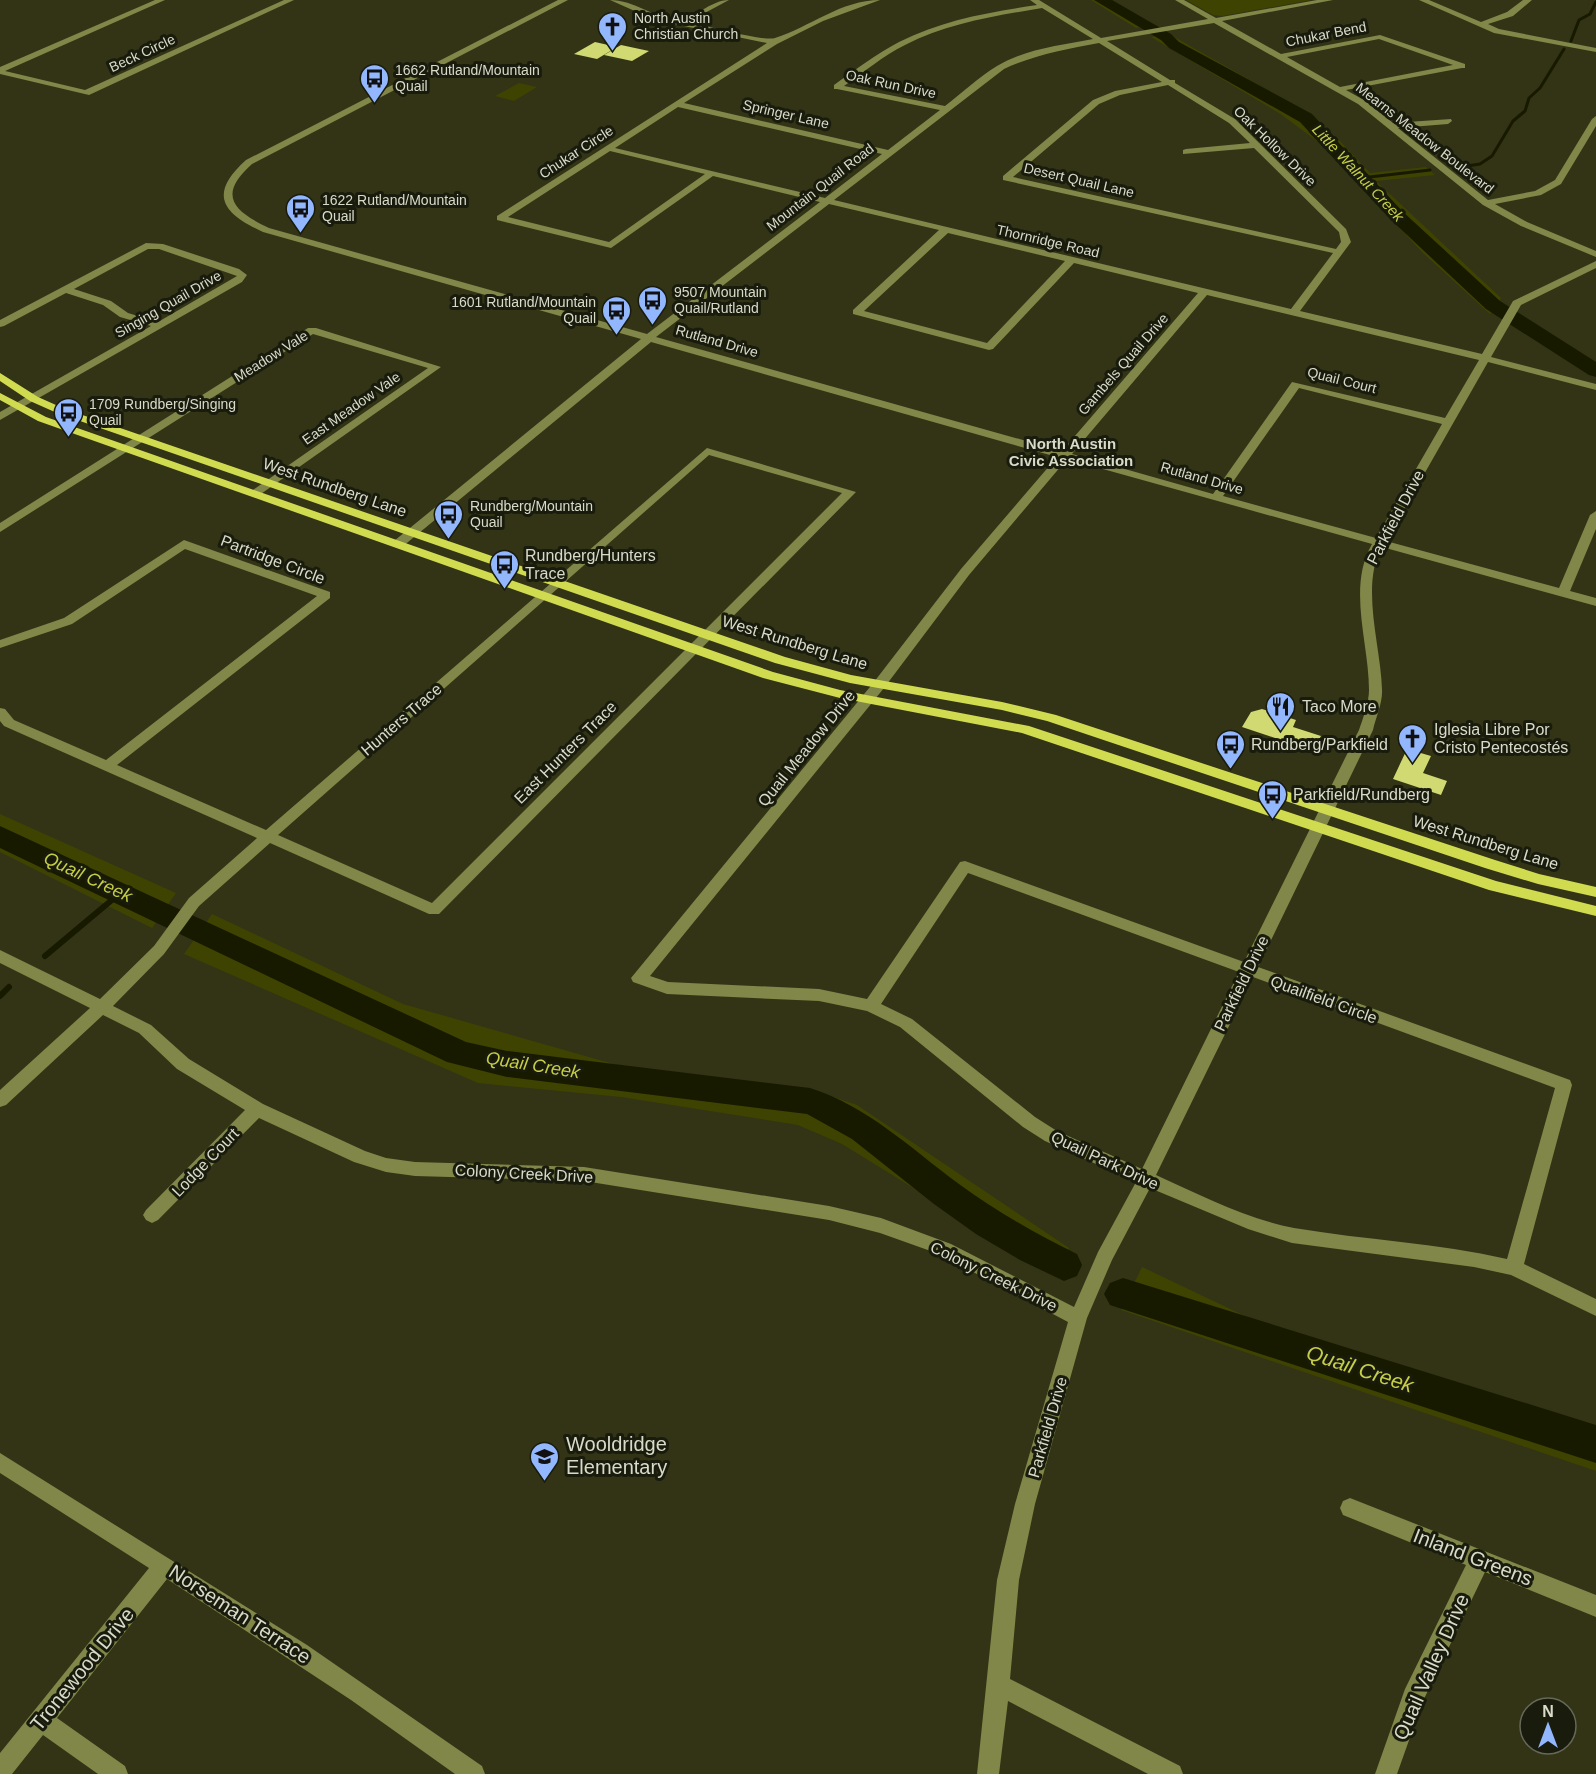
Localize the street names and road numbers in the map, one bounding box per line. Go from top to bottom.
street label: Chukar Bend [1284,18,1368,50]
street label: Beck Circle [107,31,178,75]
street label: Oak Run Drive [844,67,938,101]
street label: Mearns Meadow Boulevard [1353,79,1497,197]
street label: Springer Lane [741,96,831,132]
street label: Oak Hollow Drive [1231,103,1320,189]
street label: Chukar Circle [536,122,616,182]
street label: Mountain Quail Road [763,140,877,234]
street label: Desert Quail Lane [1022,160,1136,201]
street label: Thornridge Road [995,221,1101,261]
street label: Singing Quail Drive [112,267,224,341]
street label: Gambels Quail Drive [1075,310,1172,418]
street label: Rutland Drive [674,322,760,360]
street label: Meadow Vale [231,327,311,385]
street label: Quail Court [1306,364,1378,396]
street label: East Meadow Vale [299,368,403,448]
street label: West Rundberg Lane [261,455,409,520]
street label: Rutland Drive [1159,459,1245,497]
street label: Parkfield Drive [1364,467,1427,567]
street label: Partridge Circle [218,532,327,587]
street label: West Rundberg Lane [720,612,870,673]
street label: Hunters Trace [358,680,445,759]
street label: Quail Meadow Drive [754,687,858,810]
street label: East Hunters Trace [511,698,620,807]
street label: West Rundberg Lane [1411,812,1561,873]
street label: Parkfield Drive [1211,933,1272,1034]
street label: Quailfield Circle [1268,972,1379,1027]
street label: Lodge Court [169,1124,242,1200]
street label: Quail Park Drive [1048,1128,1161,1193]
street label: Colony Creek Drive [454,1161,594,1186]
street label: Colony Creek Drive [928,1238,1060,1315]
street label: Parkfield Drive [1025,1375,1070,1479]
street label: Inland Greens [1410,1524,1536,1590]
street label: Norseman Terrace [165,1560,315,1668]
street label: Quail Valley Drive [1389,1591,1473,1743]
street label: Tronewood Drive [26,1603,138,1735]

